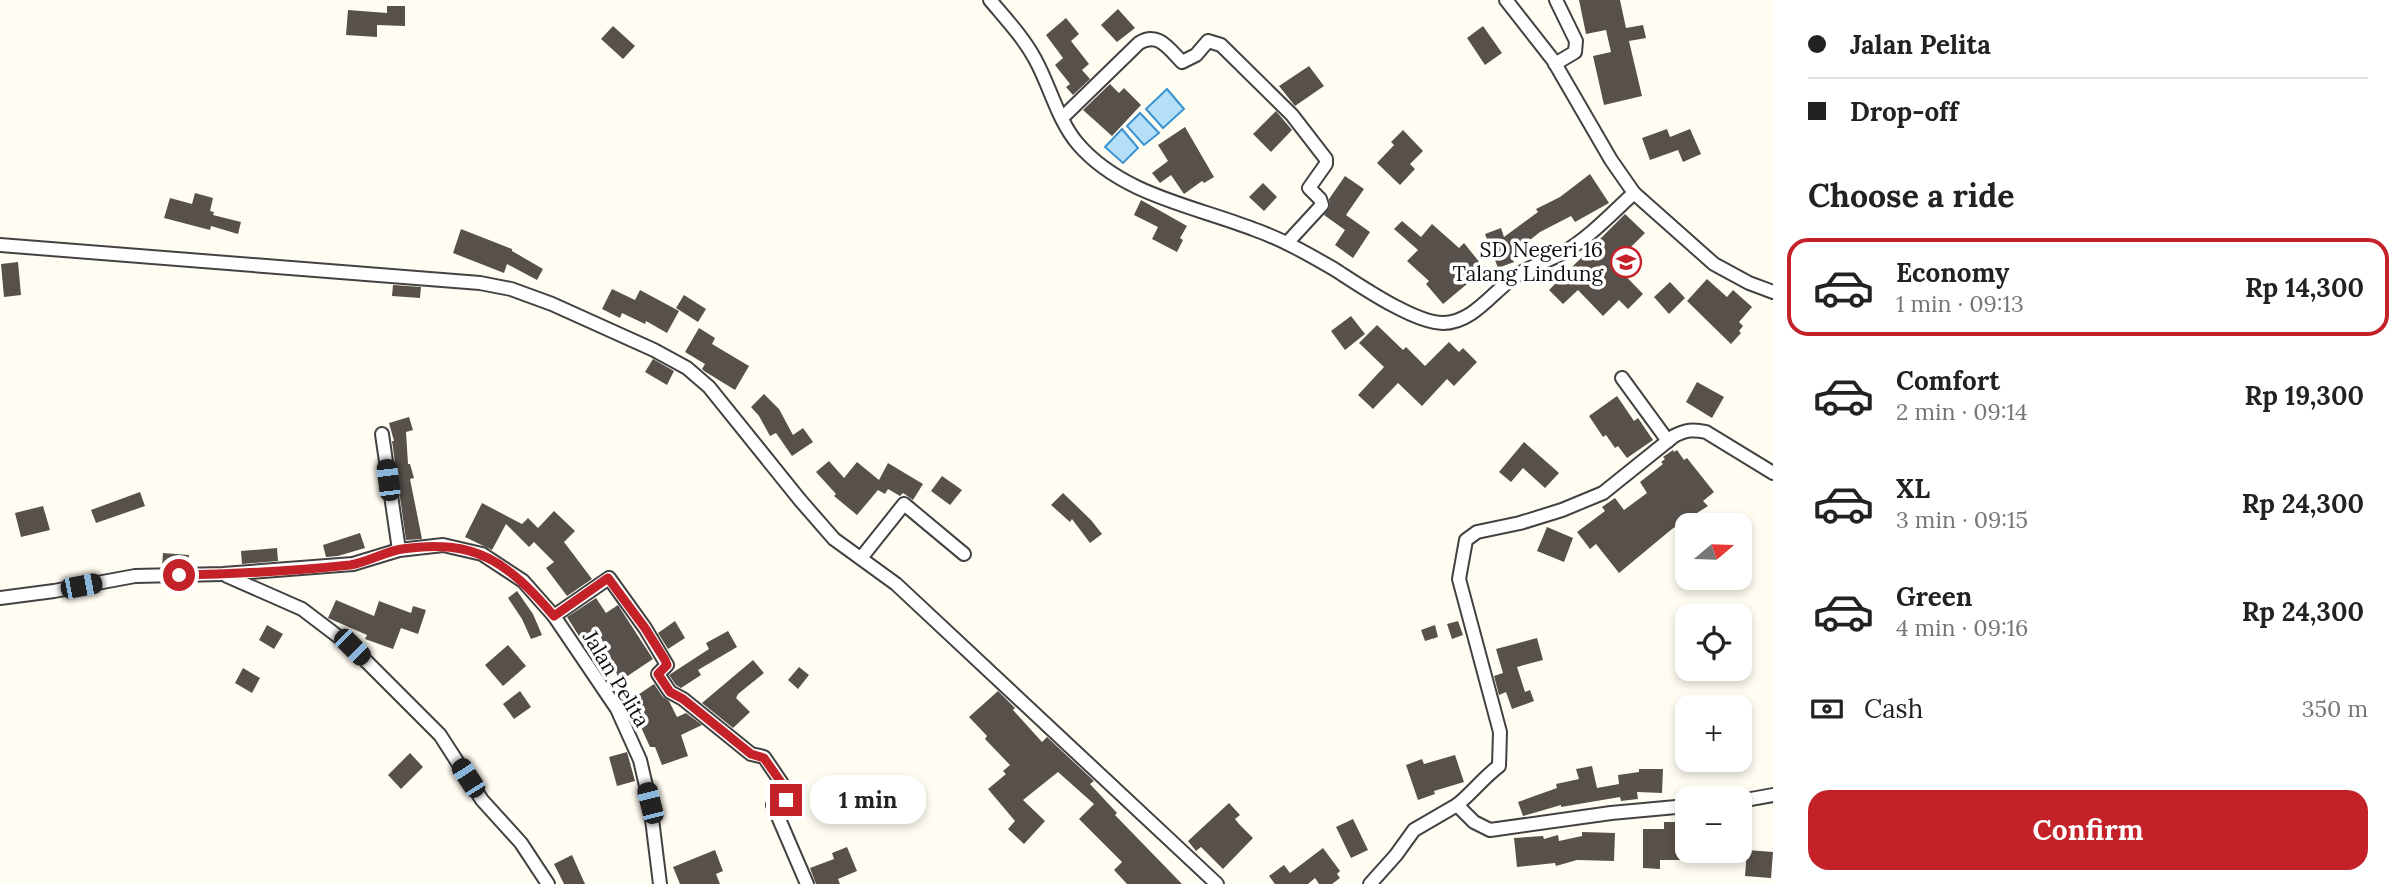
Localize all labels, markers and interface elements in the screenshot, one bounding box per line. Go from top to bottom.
text: Jalan Pelita [1850,28,1991,61]
text: Drop-off [1850,95,1958,128]
text: Choose a ride [1808,175,2015,216]
place label: SD Negeri 16 Talang Lindung [1453,236,1603,287]
school or university icon: SD Negeri 16 Talang Lindung [1609,245,1643,279]
icon: car [1812,256,1875,319]
text: Economy [1896,256,2009,289]
text: Rp 14,300 [2245,271,2364,304]
text: 1 min · 09:13 [1896,289,2024,318]
icon: car [1812,364,1875,427]
text: Comfort [1896,364,2000,397]
text: Rp 19,300 [2245,379,2364,412]
text: 2 min · 09:14 [1896,397,2027,426]
car [376,458,401,502]
icon: car [1812,472,1875,535]
text: XL [1896,472,1930,505]
text: Rp 24,300 [2242,487,2364,520]
text: 3 min · 09:15 [1896,505,2028,534]
north arrow [1675,513,1752,590]
map controls [1675,513,1752,863]
route start [163,559,195,591]
car [59,572,104,600]
icon: car [1812,580,1875,643]
text: Green [1896,580,1972,613]
text: Rp 24,300 [2242,595,2364,628]
button: locate [1675,604,1752,681]
text: 4 min · 09:16 [1896,613,2028,642]
car [330,625,375,669]
street label: Jalan Pelita [577,625,656,732]
icon: cash [1808,690,1846,728]
text: Cash [1864,692,1923,725]
text: 350 m [2302,694,2368,723]
button: + [1675,695,1752,772]
car [448,755,489,801]
callout: 1 min [810,776,926,824]
car [635,780,666,826]
route end [770,784,802,816]
text: 1 min [839,785,897,814]
button: − [1675,786,1752,863]
button: Confirm [1808,790,2368,870]

